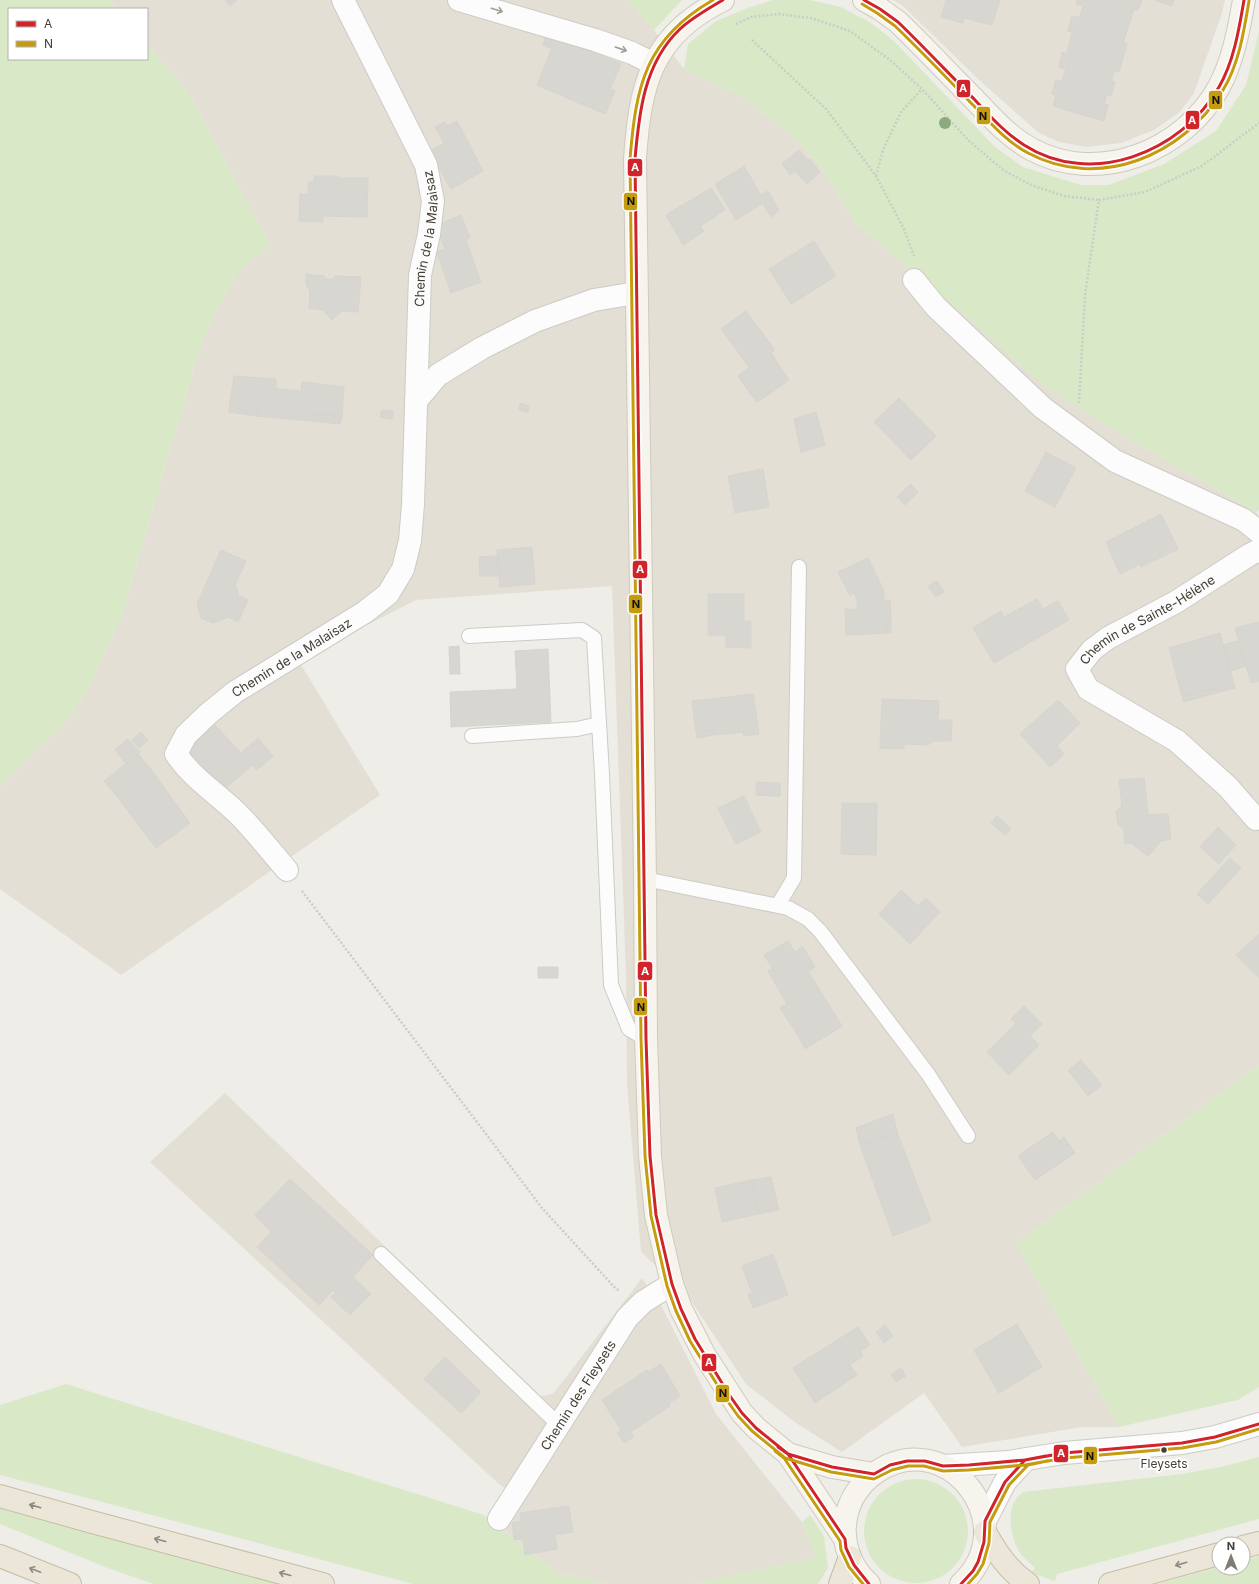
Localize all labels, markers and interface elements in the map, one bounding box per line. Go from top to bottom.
one-way arrow [491,7,503,15]
legend [8,8,148,60]
text: A [44,16,52,31]
text: N [44,36,53,51]
one-way arrow [614,46,627,53]
line badge: A [956,79,971,98]
text: A [959,81,967,95]
line badge: N [1208,90,1223,110]
text: N [1212,93,1220,107]
line badge: N [976,106,991,125]
text: N [979,109,987,123]
line badge: A [1185,110,1200,130]
text: A [1188,113,1196,127]
line badge: A [627,158,643,177]
text: A [631,160,639,174]
street label: Chemin de la Malaisaz [411,169,441,307]
line badge: N [623,192,638,211]
text: N [627,194,635,208]
line badge: A [632,560,648,579]
text: A [636,562,644,576]
street label: Chemin de Sainte-Hélène [1076,571,1218,668]
line badge: N [628,594,643,614]
text: N [632,597,640,611]
street label: Chemin de la Malaisaz [228,614,354,700]
line badge: A [637,961,653,981]
text: A [641,964,649,978]
line badge: N [633,997,648,1016]
text: N [637,1000,645,1014]
street label: Chemin des Fleysets [537,1337,619,1453]
line badge: A [701,1353,717,1372]
text: A [705,1355,713,1369]
line badge: N [715,1384,730,1403]
text: N [719,1386,727,1400]
line badge: A [1053,1444,1069,1463]
marker: Fleysets [1159,1445,1169,1455]
text: A [1057,1446,1065,1460]
line badge: N [1083,1446,1098,1465]
text: N [1086,1449,1094,1463]
place label: Fleysets [1141,1456,1187,1471]
one-way arrow [28,1502,41,1509]
one-way arrow [154,1536,167,1544]
north arrow [1211,1536,1251,1576]
text: N [1227,1539,1235,1553]
one-way arrow [1175,1561,1188,1568]
one-way arrow [29,1566,41,1574]
one-way arrow [279,1570,292,1577]

